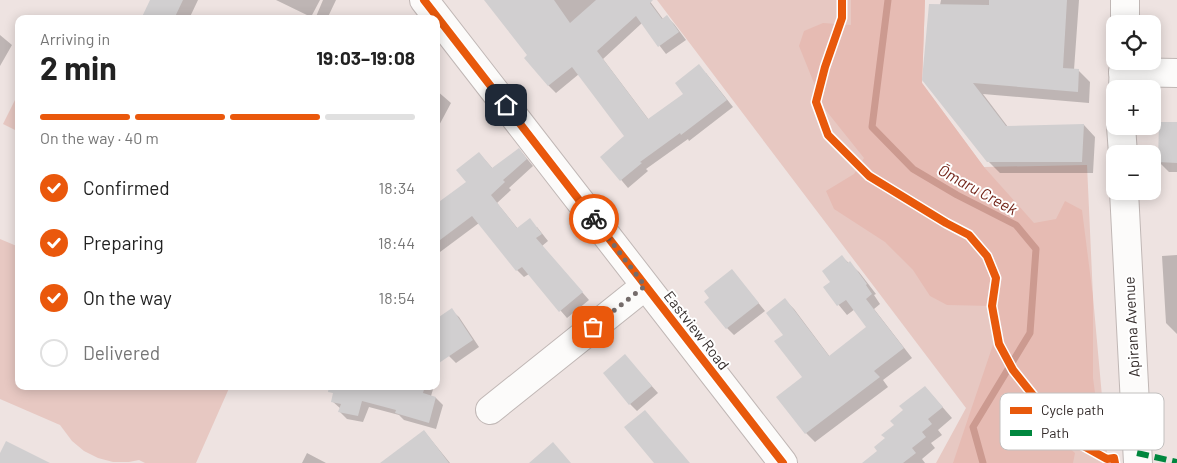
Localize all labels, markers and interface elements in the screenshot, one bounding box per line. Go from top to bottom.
map controls [1106,15,1161,200]
button: locate [1106,15,1161,70]
text: Arriving in [40,29,110,48]
text: 19:03–19:08 [316,46,415,69]
text: 2 min [40,48,117,86]
button: + [1106,80,1161,135]
pin [485,84,527,126]
icon: home [492,91,520,119]
text: On the way · 40 m [40,128,159,147]
button: − [1106,145,1161,200]
water label: Ōmaru Creek [935,160,1021,219]
icon: check [40,174,68,202]
text: Confirmed [83,176,170,199]
text: 18:34 [379,178,415,197]
courier [569,194,619,244]
icon: bike [580,205,608,233]
icon: check [40,229,68,257]
text: Preparing [83,231,164,254]
text: 18:44 [378,233,415,252]
street label: Apirana Avenue [1119,276,1143,378]
icon: check [40,284,68,312]
text: On the way [83,286,172,309]
street label: Eastview Road [661,287,733,373]
text: 18:54 [379,288,415,307]
pin [572,306,614,348]
icon: bag [579,313,607,341]
text: Delivered [83,341,160,364]
legend [1000,393,1164,450]
text: Cycle path [1041,401,1104,418]
text: Path [1041,424,1069,441]

